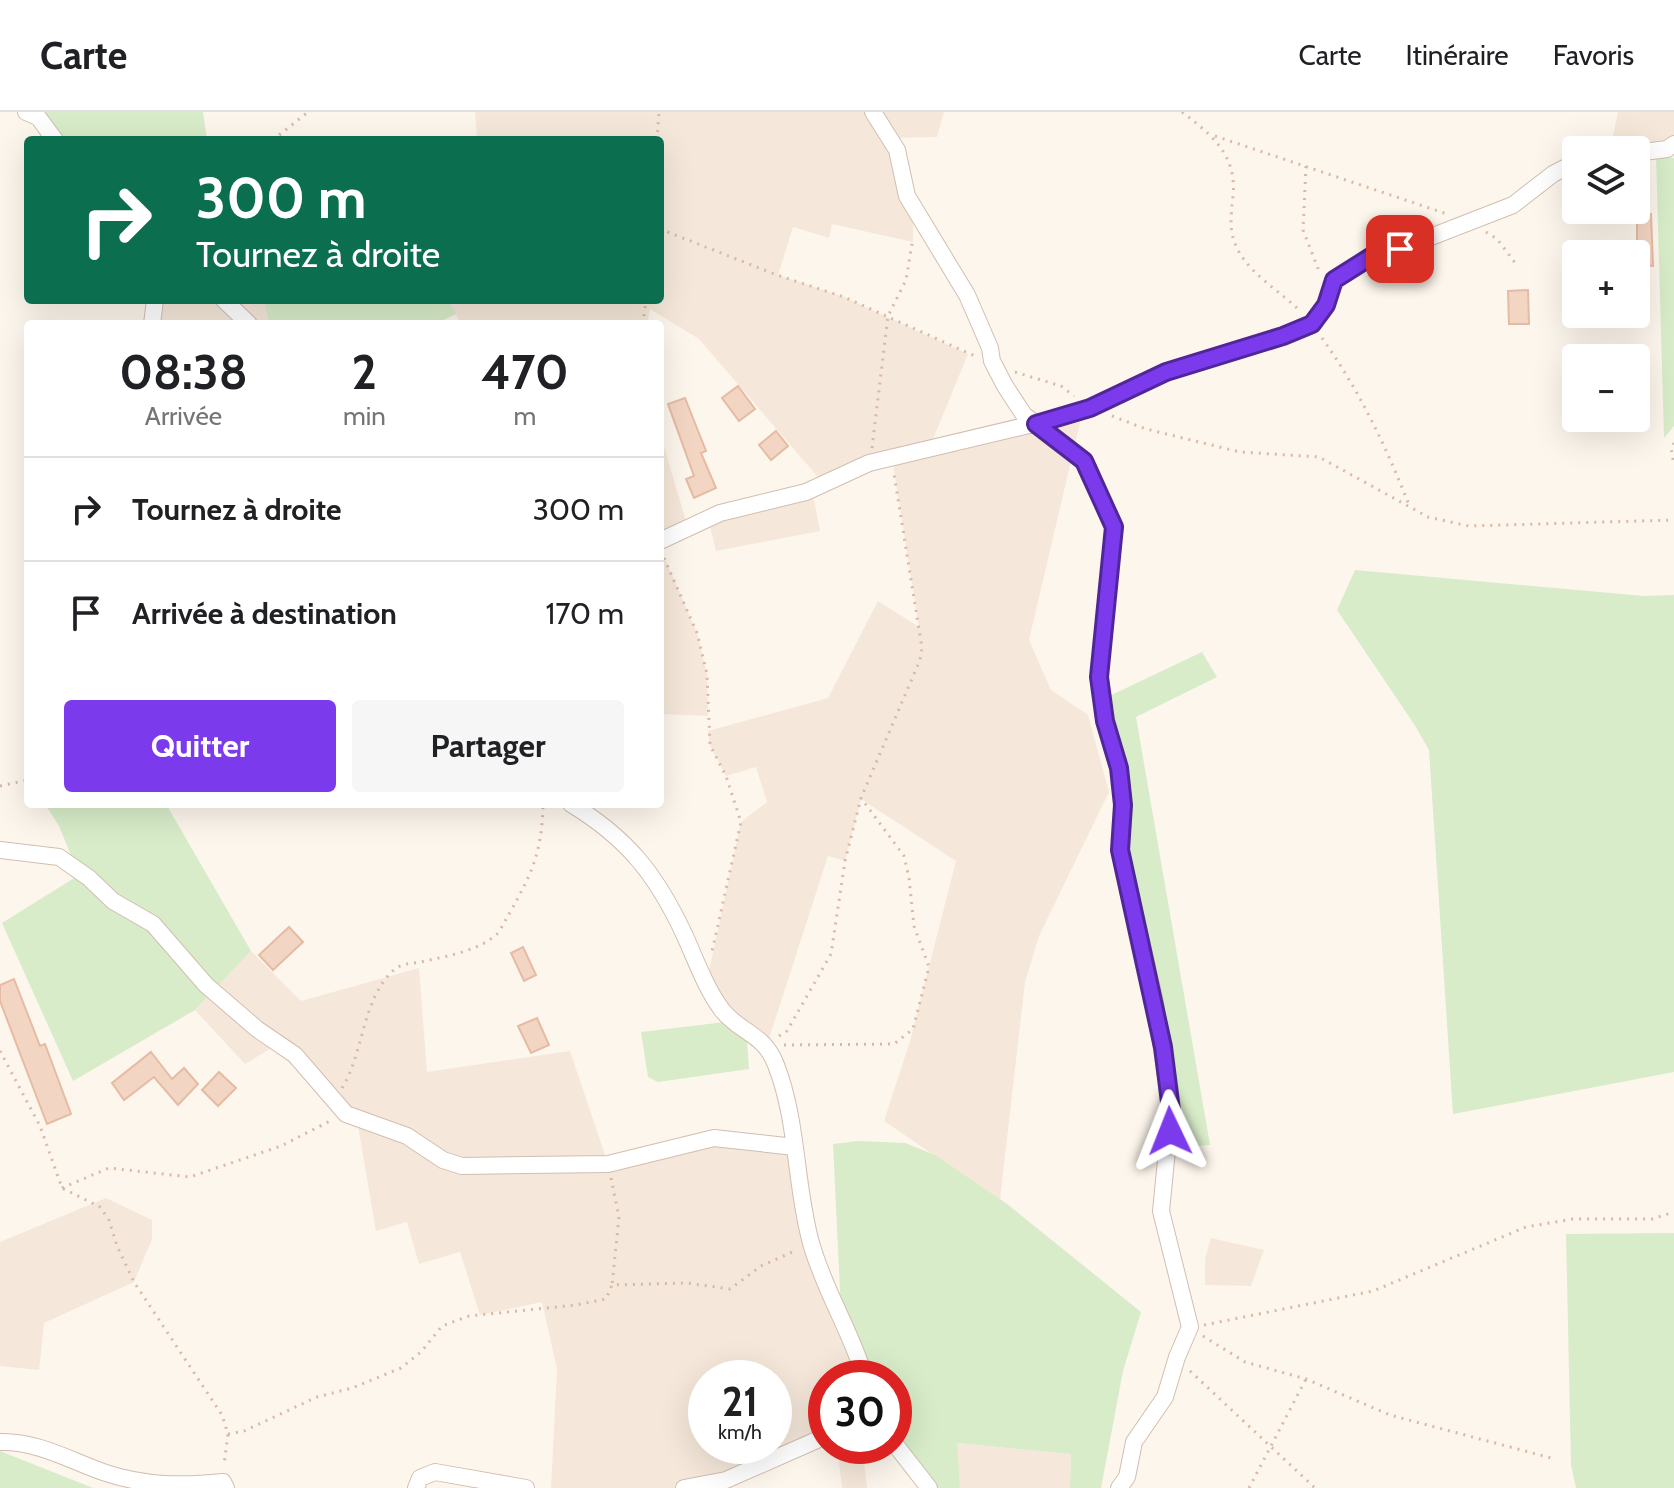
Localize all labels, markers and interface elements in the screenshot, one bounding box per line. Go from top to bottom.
text: Carte [40,32,127,79]
text: Carte [1298,38,1362,72]
text: Itinéraire [1406,38,1509,72]
text: Favoris [1553,38,1634,72]
map controls [1562,136,1650,432]
button: layers [1562,136,1650,224]
text: 300 m [196,164,367,232]
icon: right [64,168,168,272]
pin [1366,215,1434,283]
icon: arrive [1378,227,1422,271]
text: Tournez à droite [196,232,440,276]
button: + [1562,240,1650,328]
text: 08:38 [119,343,248,401]
text: 2 [352,343,377,401]
text: 470 [481,343,569,401]
button: − [1562,344,1650,432]
text: Arrivée [145,400,222,432]
text: min [343,400,386,432]
text: m [513,400,536,432]
icon: right [64,487,108,531]
text: Tournez à droite [132,491,341,528]
text: 300 m [533,491,624,528]
icon: arrive [64,591,108,635]
text: Arrivée à destination [132,595,397,632]
text: 170 m [545,595,624,632]
button: Quitter [64,700,336,792]
button: Partager [352,700,624,792]
position arrow [1128,1089,1212,1173]
speed limit sign: 30 [808,1360,912,1464]
text: 21 [722,1377,758,1426]
text: km/h [718,1420,762,1444]

